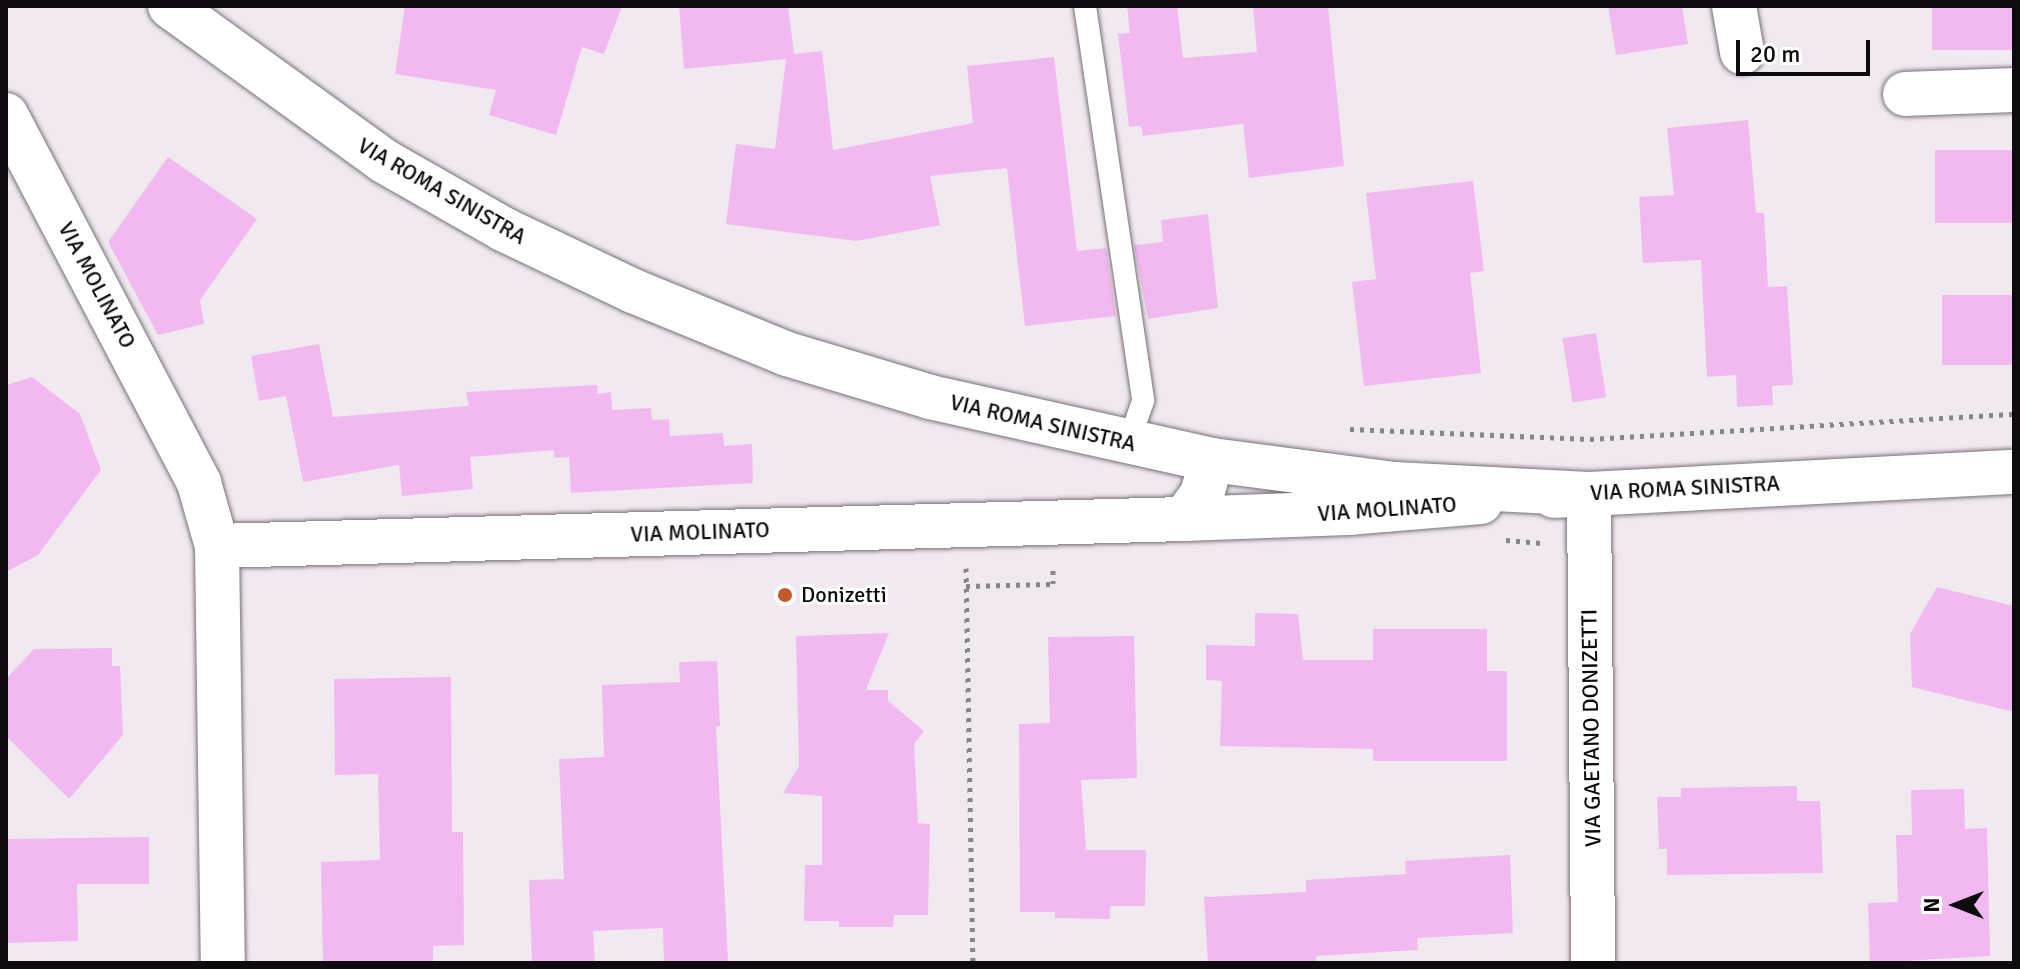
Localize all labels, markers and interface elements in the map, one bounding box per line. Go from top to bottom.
scale bar [1740,24,1874,74]
text: 20 m [1750,39,1800,69]
street label: VIA ROMA SINISTRA [353,132,531,250]
street label: VIA MOLINATO [53,217,141,353]
street label: VIA ROMA SINISTRA [947,389,1139,457]
street label: VIA ROMA SINISTRA [1589,470,1781,506]
street label: VIA MOLINATO [1317,491,1457,527]
street label: VIA MOLINATO [630,516,770,548]
place label: Donizetti [801,582,887,608]
marker: Donizetti [776,586,794,604]
street label: VIA GAETANO DONIZETTI [1576,609,1606,847]
north arrow [1916,865,1996,945]
text: N [1918,897,1945,913]

